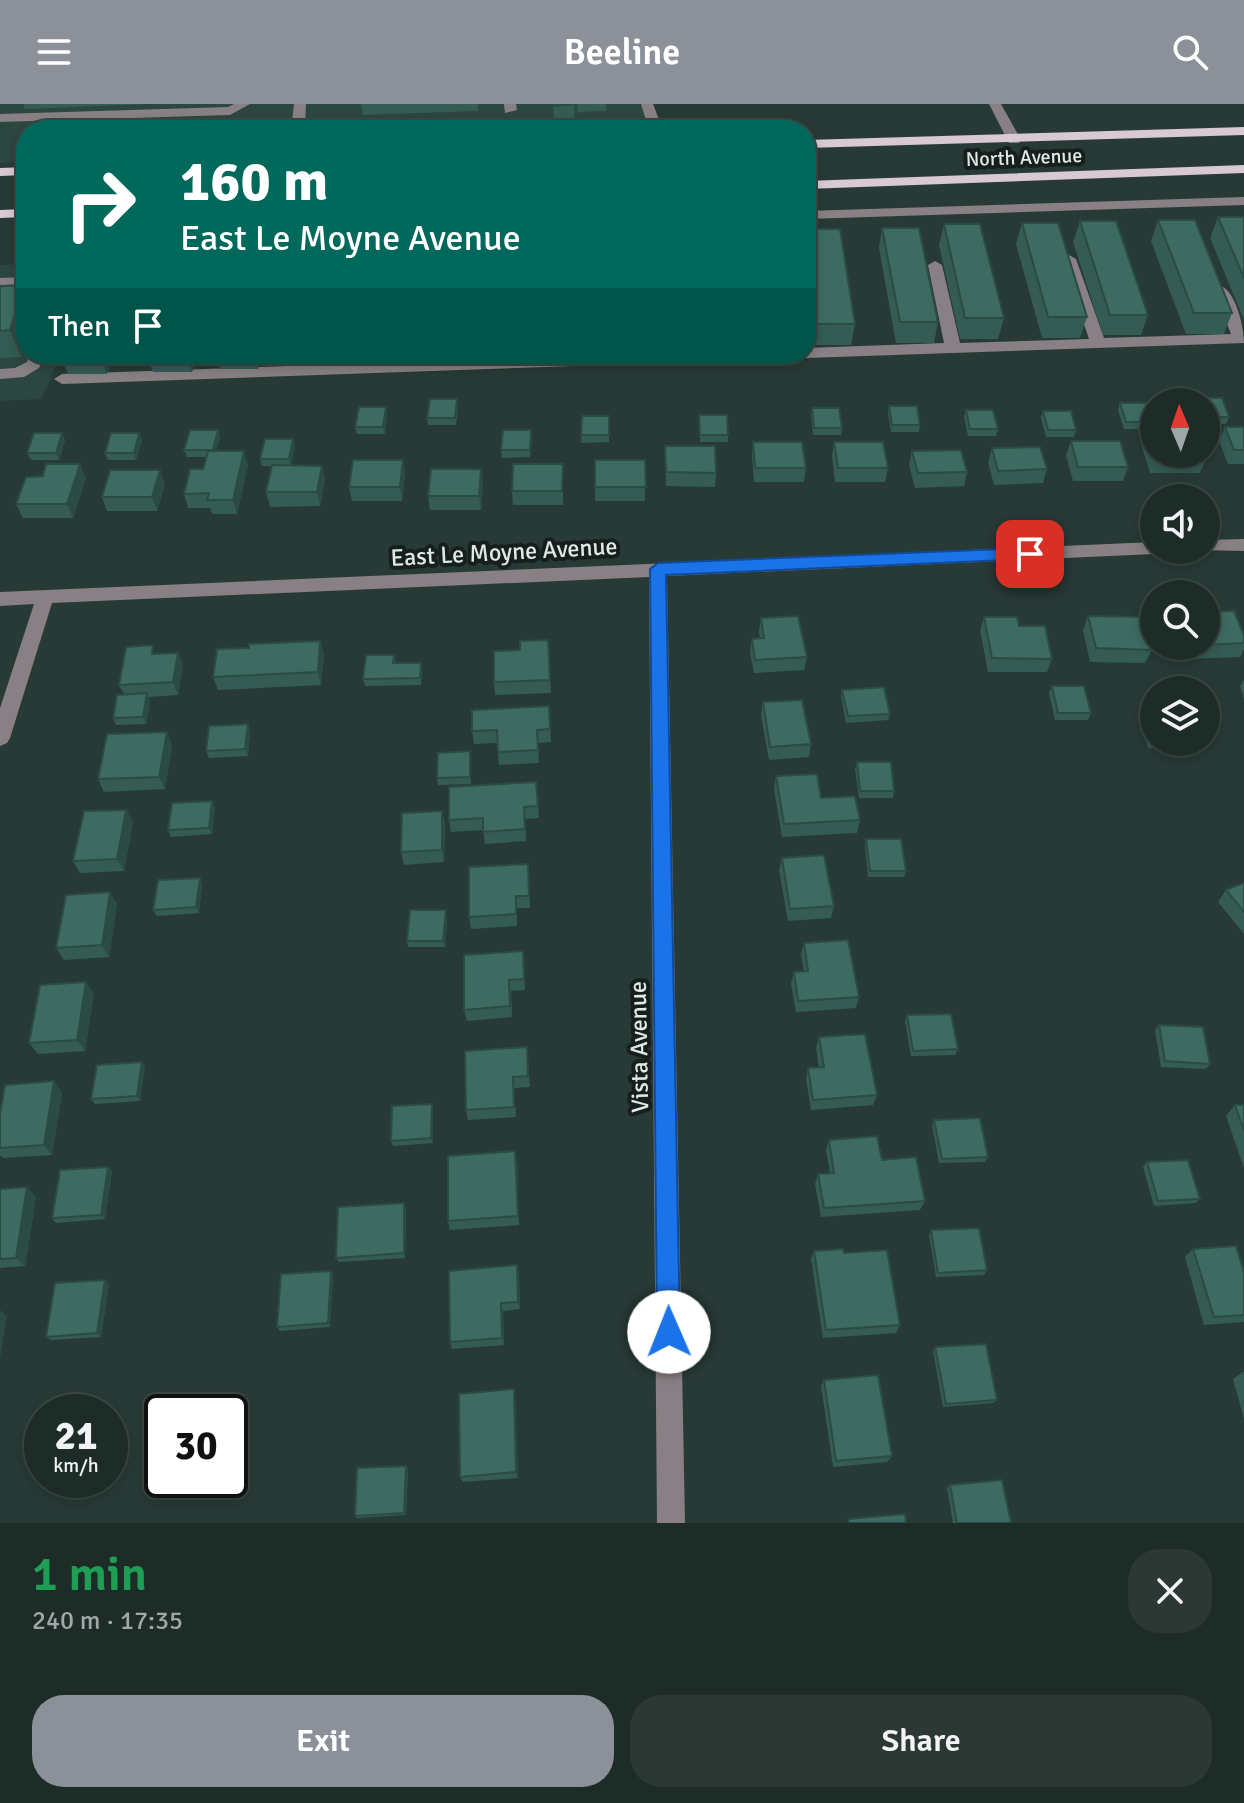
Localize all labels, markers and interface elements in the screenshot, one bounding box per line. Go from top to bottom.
icon: menu [32,30,76,74]
text: Beeline [564,30,680,75]
icon: search [1168,30,1212,74]
street label: North Avenue [965,143,1083,172]
text: 160 m [180,147,328,216]
icon: right [48,152,152,256]
text: East Le Moyne Avenue [180,216,521,261]
icon: arrive [126,304,170,348]
text: Then [48,308,110,345]
north arrow [1140,388,1220,468]
map controls [1140,388,1220,756]
button: sound [1140,484,1220,564]
pin [996,520,1064,588]
street label: East Le Moyne Avenue [390,531,618,573]
icon: arrive [1008,532,1052,576]
button: search [1140,580,1220,660]
button: layers [1140,676,1220,756]
street label: Vista Avenue [623,981,655,1113]
position arrow [627,1290,711,1374]
speed limit sign: 30 [144,1394,248,1498]
text: 21 [54,1411,98,1461]
text: km/h [53,1453,99,1478]
text: 1 min [32,1545,147,1604]
button: close [1128,1549,1212,1633]
text: 240 m · 17:35 [32,1605,183,1637]
button: Exit [32,1695,614,1787]
button: Share [630,1695,1212,1787]

